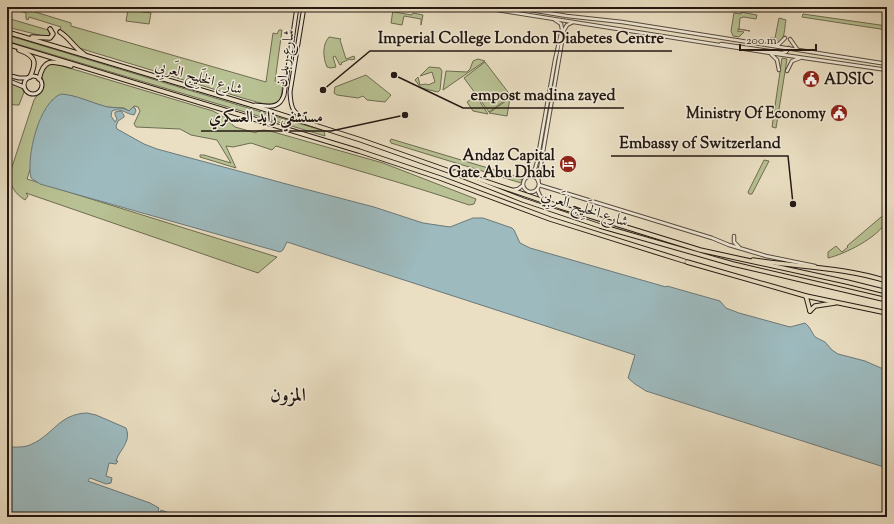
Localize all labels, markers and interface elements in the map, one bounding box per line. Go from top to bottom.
callout: Imperial College London Diabetes Centre [370,23,672,51]
scale bar [740,26,816,52]
street label: شارع ربدان [272,28,302,89]
text: Imperial College London Diabetes Centre [378,28,664,51]
text: 200 m [746,32,777,50]
street label: شارع الخَلِيج العَربِي [152,54,245,103]
public building icon: ADSIC [801,69,821,89]
place label: ADSIC [824,70,874,91]
callout: empost madina zayed [463,80,624,108]
text: empost madina zayed [471,85,616,108]
callout: مستشفي زايد العسكري [201,103,331,131]
public building icon: Ministry Of Economy [829,103,849,123]
place label: Ministry Of Economy [686,104,827,125]
text: مستشفي زايد العسكري [209,107,323,132]
callout: Embassy of Switzerland [611,128,788,156]
text: Embassy of Switzerland [619,133,782,156]
place label: Andaz Capital Gate Abu Dhabi [449,146,556,184]
hotel icon: Andaz Capital Gate Abu Dhabi [558,154,578,174]
street label: شارع الخَلِيج العَربِي [538,184,631,235]
district label: المزون [270,383,306,410]

